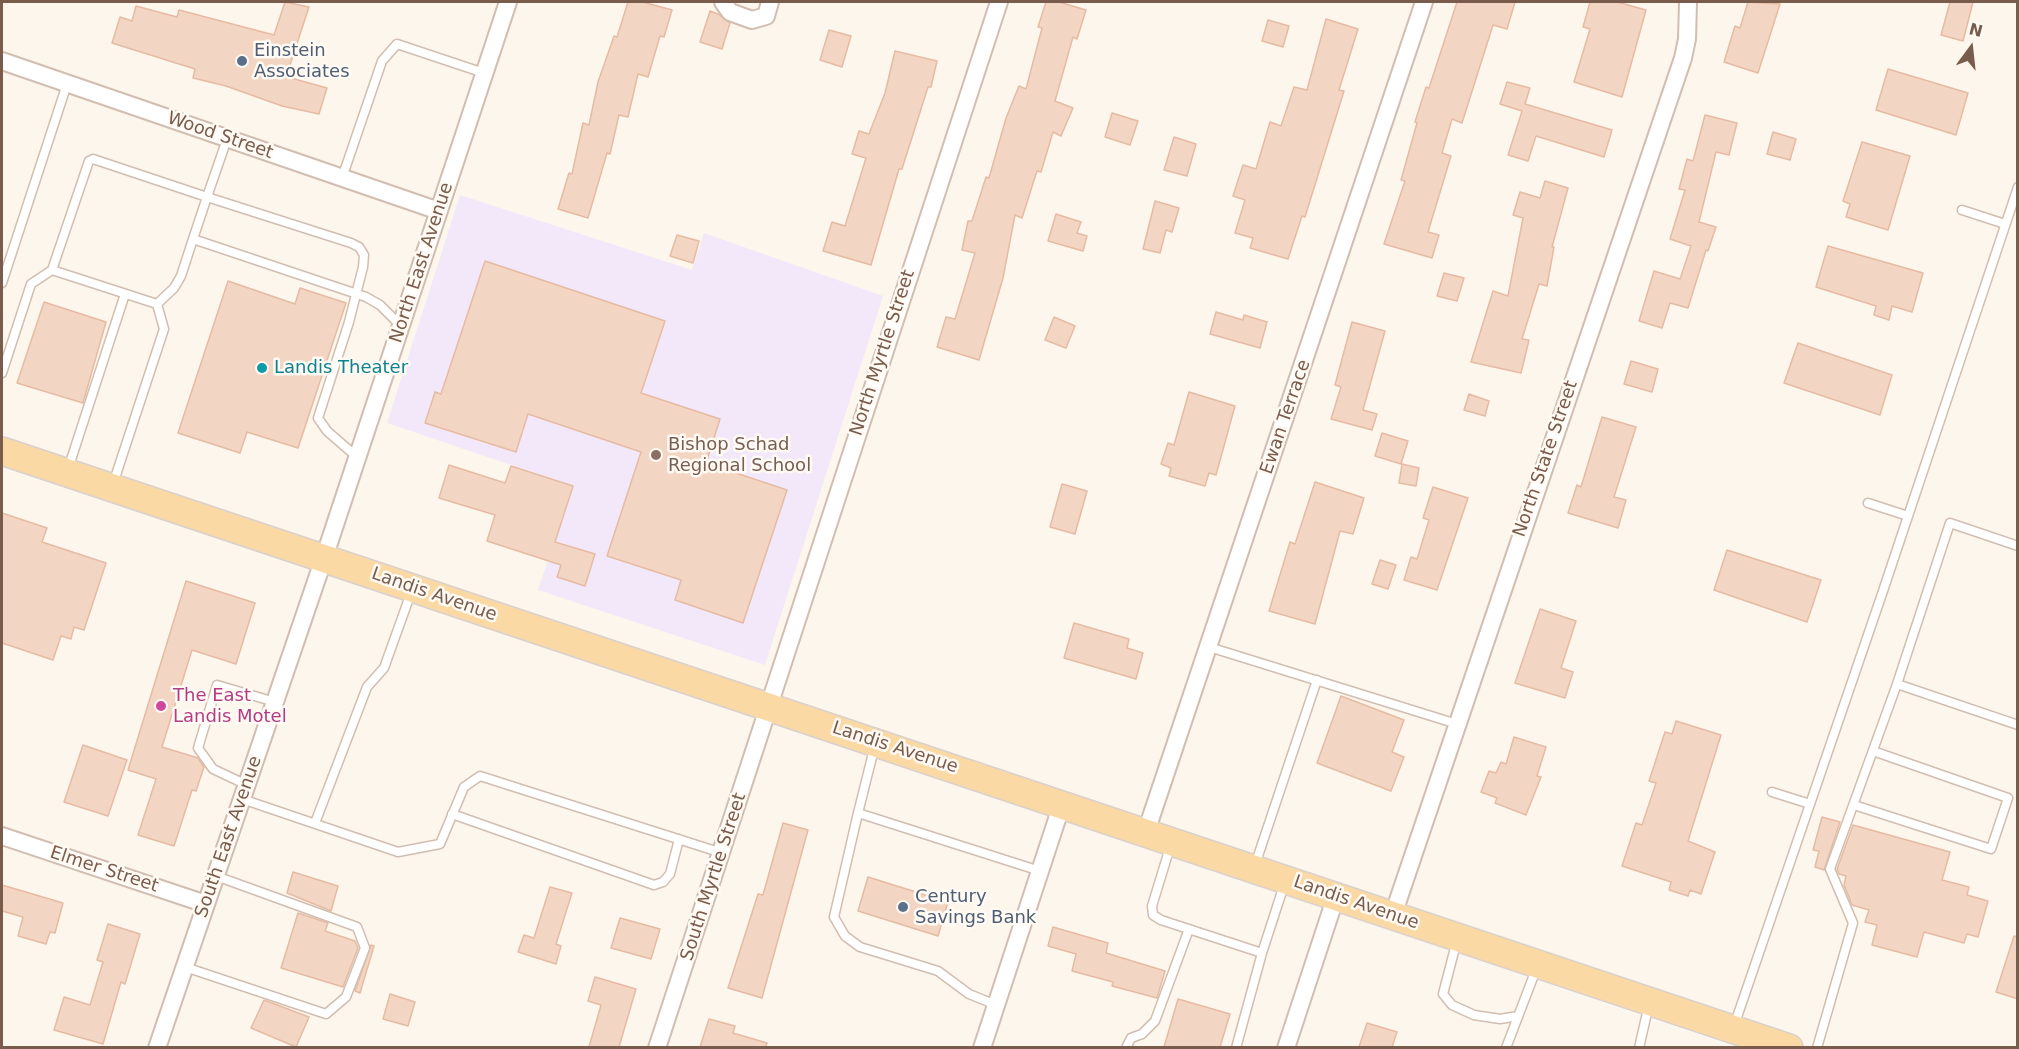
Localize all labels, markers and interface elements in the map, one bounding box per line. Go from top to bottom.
north arrow [1941,18,2001,78]
text: N [1967,19,1985,41]
place label: Einstein Associates [254,40,350,82]
marker: Einstein Associates [235,54,249,68]
street label: Wood Street [164,108,276,164]
street label: North East Avenue [386,180,458,346]
street label: North Myrtle Street [846,267,920,439]
place label: Landis Theater [274,357,408,379]
street label: Ewan Terrace [1256,357,1316,477]
marker: Landis Theater [255,361,269,375]
street label: North State Street [1509,378,1583,540]
place label: Bishop Schad Regional School [668,434,811,476]
marker: Bishop Schad Regional School [649,448,663,462]
street label: Landis Avenue [369,563,499,627]
place label: The East Landis Motel [173,685,287,728]
marker: The East Landis Motel [154,699,168,713]
street label: Landis Avenue [829,718,961,778]
street label: South East Avenue [191,753,267,921]
street label: South Myrtle Street [677,790,751,964]
street label: Elmer Street [47,842,161,898]
street label: Landis Avenue [1291,871,1421,935]
place label: Century Savings Bank [915,886,1036,928]
marker: Century Savings Bank [896,900,910,914]

